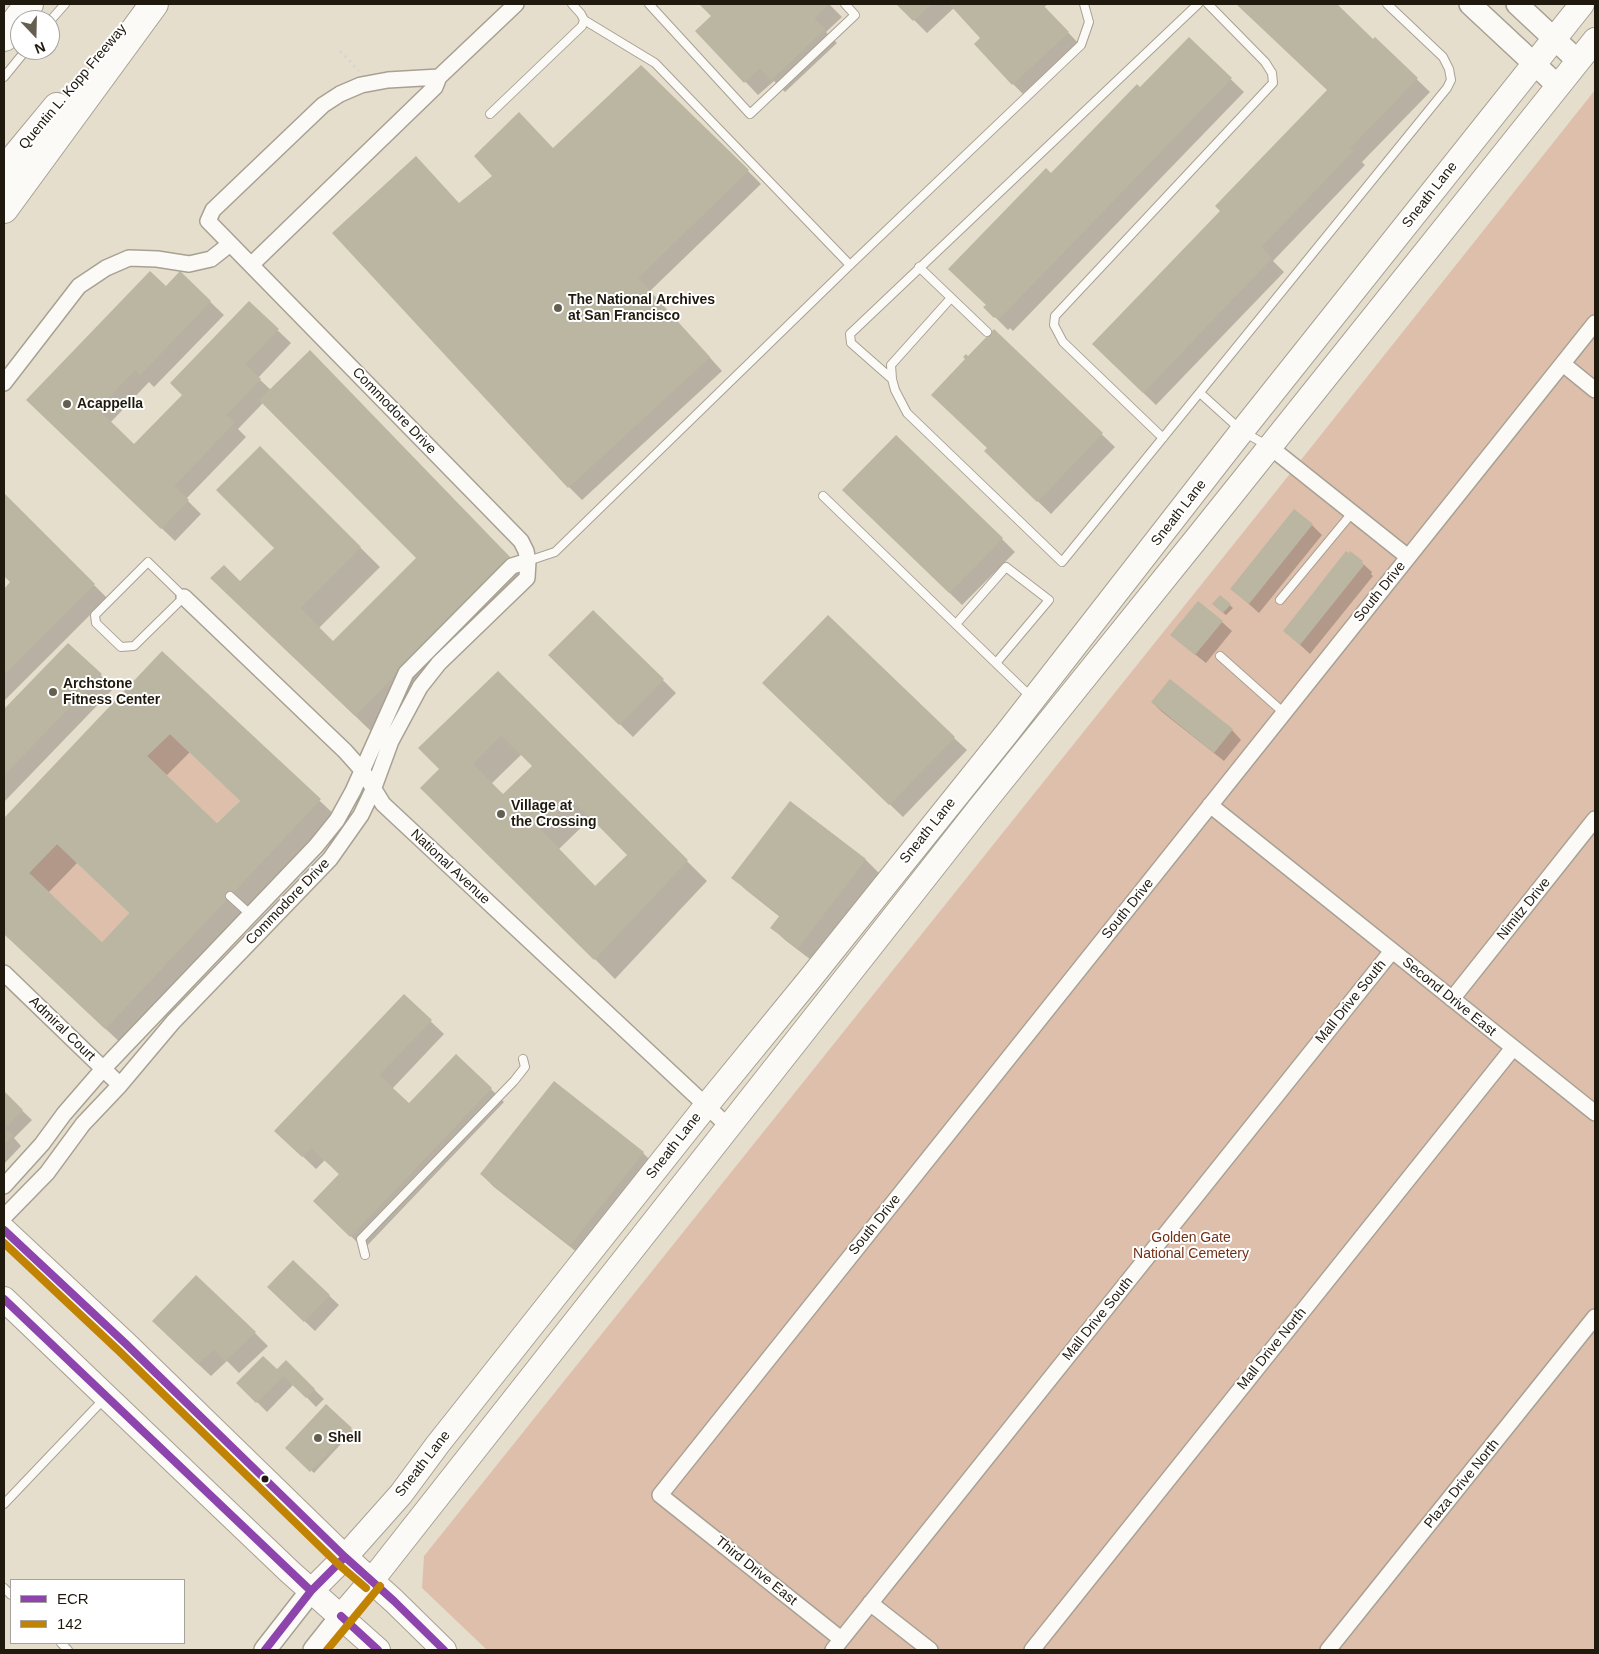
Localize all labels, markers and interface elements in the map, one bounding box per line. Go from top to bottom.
north arrow [10,10,60,60]
street label: Quentin L. Kopp Freeway [16,21,130,153]
text: N [32,39,48,57]
street label: Sneath Lane [1399,159,1461,231]
place label: The National Archives at San Francisco [568,292,715,324]
marker: The National Archives at San Francisco [552,302,564,314]
street label: Commodore Drive [349,364,439,458]
place label: Acappella [77,396,143,412]
marker: Acappella [61,398,73,410]
street label: Sneath Lane [1148,477,1210,549]
street label: South Drive [1350,558,1410,626]
place label: Archstone Fitness Center [63,676,160,709]
marker: Archstone Fitness Center [47,686,59,698]
street label: Sneath Lane [896,795,960,867]
place label: Village at the Crossing [511,798,597,830]
marker: Village at the Crossing [495,808,507,820]
street label: National Avenue [407,826,493,908]
street label: Commodore Drive [243,855,333,949]
street label: Nimitz Drive [1494,874,1554,944]
street label: South Drive [1098,875,1158,943]
street label: Second Drive East [1399,954,1499,1040]
street label: Mall Drive South [1312,957,1390,1047]
street label: Admiral Court [25,993,99,1065]
street label: Sneath Lane [643,1110,705,1182]
street label: South Drive [845,1191,905,1259]
park label: Golden Gate National Cemetery [1133,1230,1249,1262]
street label: Mall Drive South [1059,1274,1137,1364]
street label: Mall Drive North [1234,1305,1310,1393]
street label: Sneath Lane [392,1428,454,1500]
place label: Shell [328,1430,361,1446]
marker: Shell [312,1432,324,1444]
street label: Plaza Drive North [1421,1436,1503,1532]
unlabelled marker [260,1474,270,1484]
street label: Third Drive East [712,1533,800,1609]
legend [10,1579,185,1644]
text: ECR [57,1590,89,1607]
text: 142 [57,1615,82,1632]

